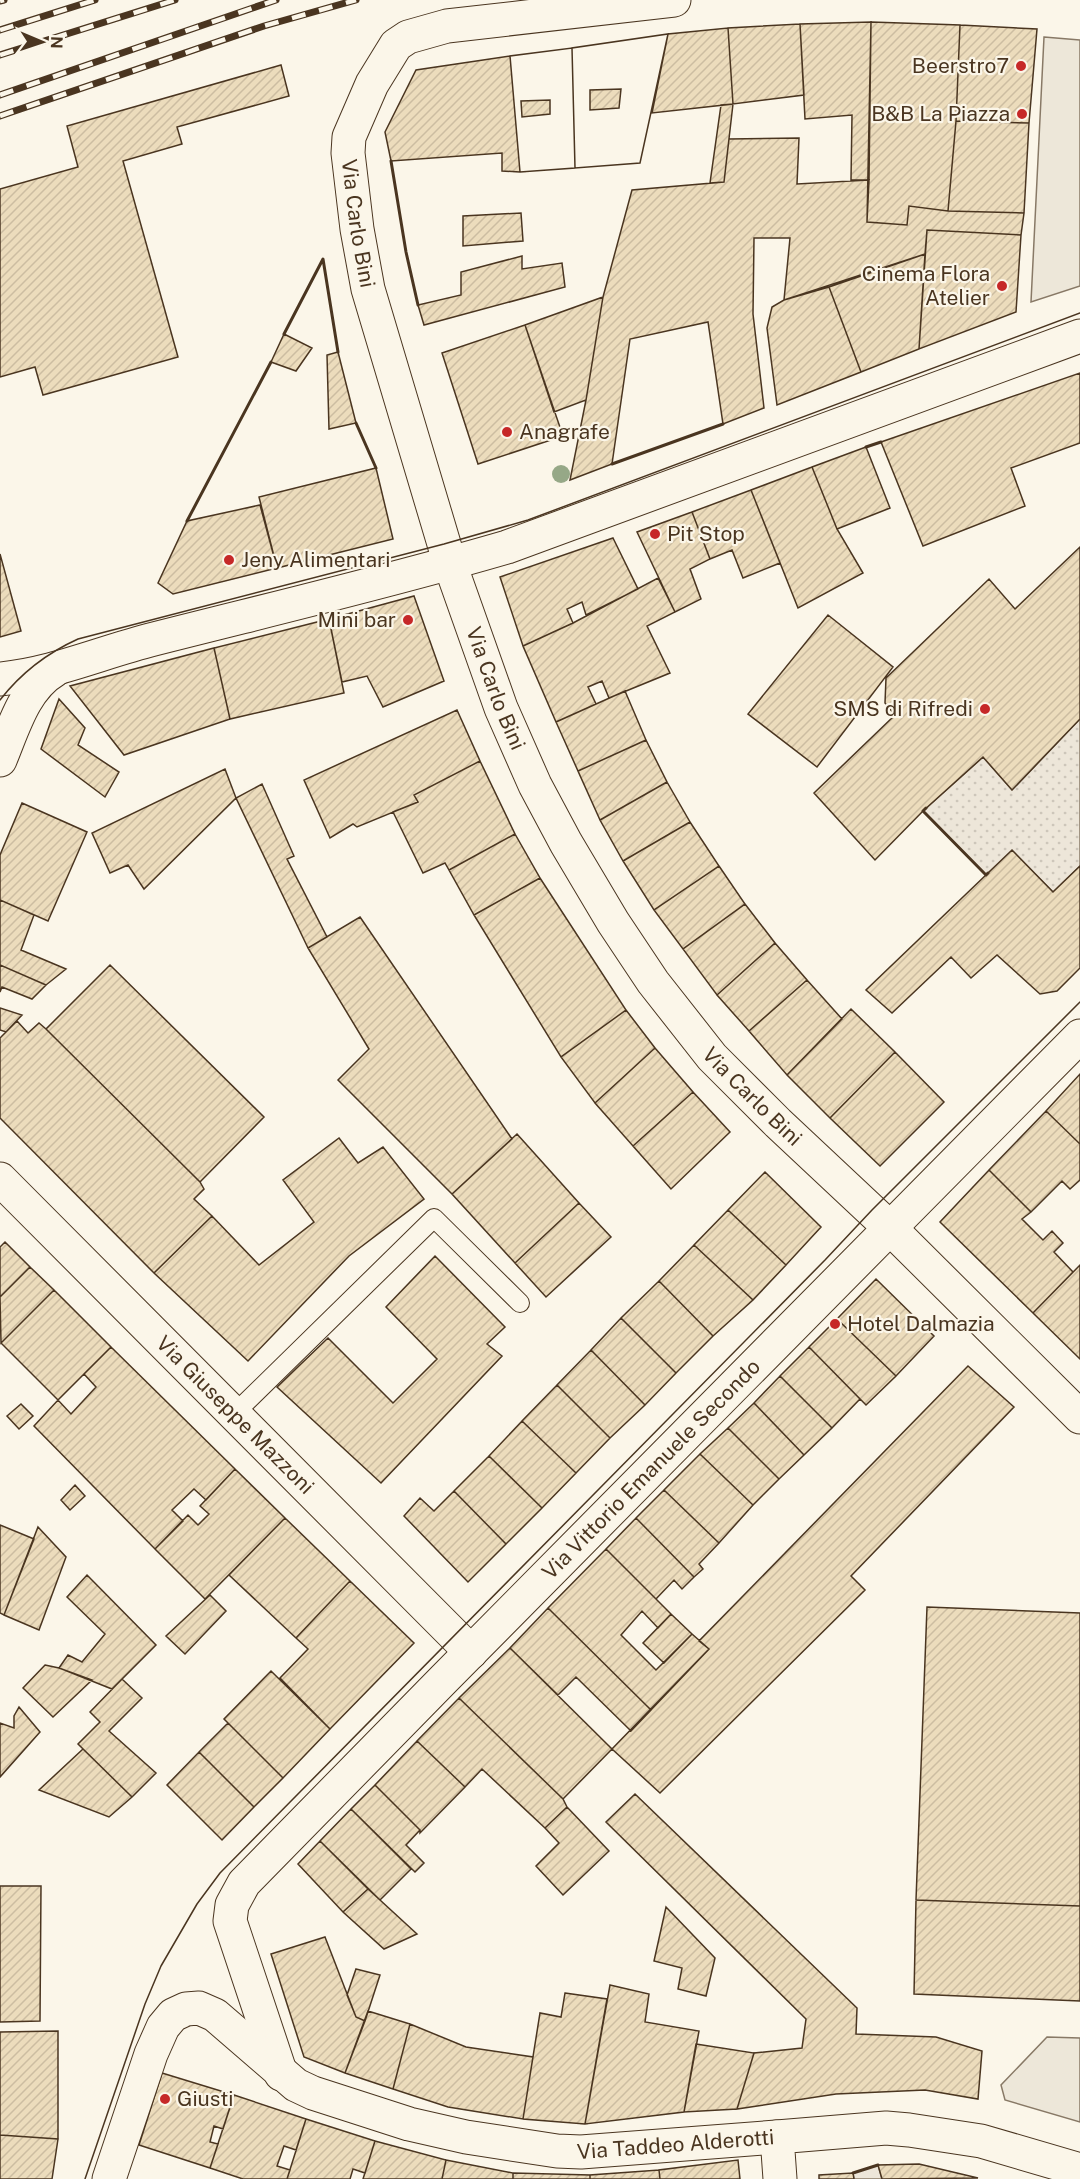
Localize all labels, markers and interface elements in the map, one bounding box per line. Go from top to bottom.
north arrow [12,12,72,72]
text: N [47,36,66,49]
place label: Beerstro7 [912,53,1009,78]
marker: Beerstro7 [1014,59,1028,73]
place label: B&B La Piazza [871,101,1010,126]
marker: B&B La Piazza [1015,107,1029,121]
street label: Via Carlo Bini [337,158,380,289]
place label: Cinema Flora Atelier [862,261,990,310]
marker: Cinema Flora Atelier [995,279,1009,293]
place label: Anagrafe [519,419,610,444]
marker: Anagrafe [500,425,514,439]
place label: Pit Stop [667,521,745,546]
marker: Pit Stop [648,527,662,541]
place label: Jeny Alimentari [241,547,390,572]
marker: Jeny Alimentari [222,553,236,567]
place label: Mini bar [317,607,396,632]
marker: Mini bar [401,613,415,627]
street label: Via Carlo Bini [461,623,531,754]
place label: SMS di Rifredi [833,696,973,721]
marker: SMS di Rifredi [978,702,992,716]
street label: Via Carlo Bini [697,1042,807,1151]
place label: Hotel Dalmazia [847,1311,995,1336]
marker: Hotel Dalmazia [828,1317,842,1331]
street label: Via Giuseppe Mazzoni [151,1330,319,1499]
street label: Via Vittorio Emanuele Secondo [537,1354,765,1584]
place label: Giusti [177,2086,234,2111]
marker: Giusti [158,2092,172,2106]
street label: Via Taddeo Alderotti [576,2124,775,2164]

